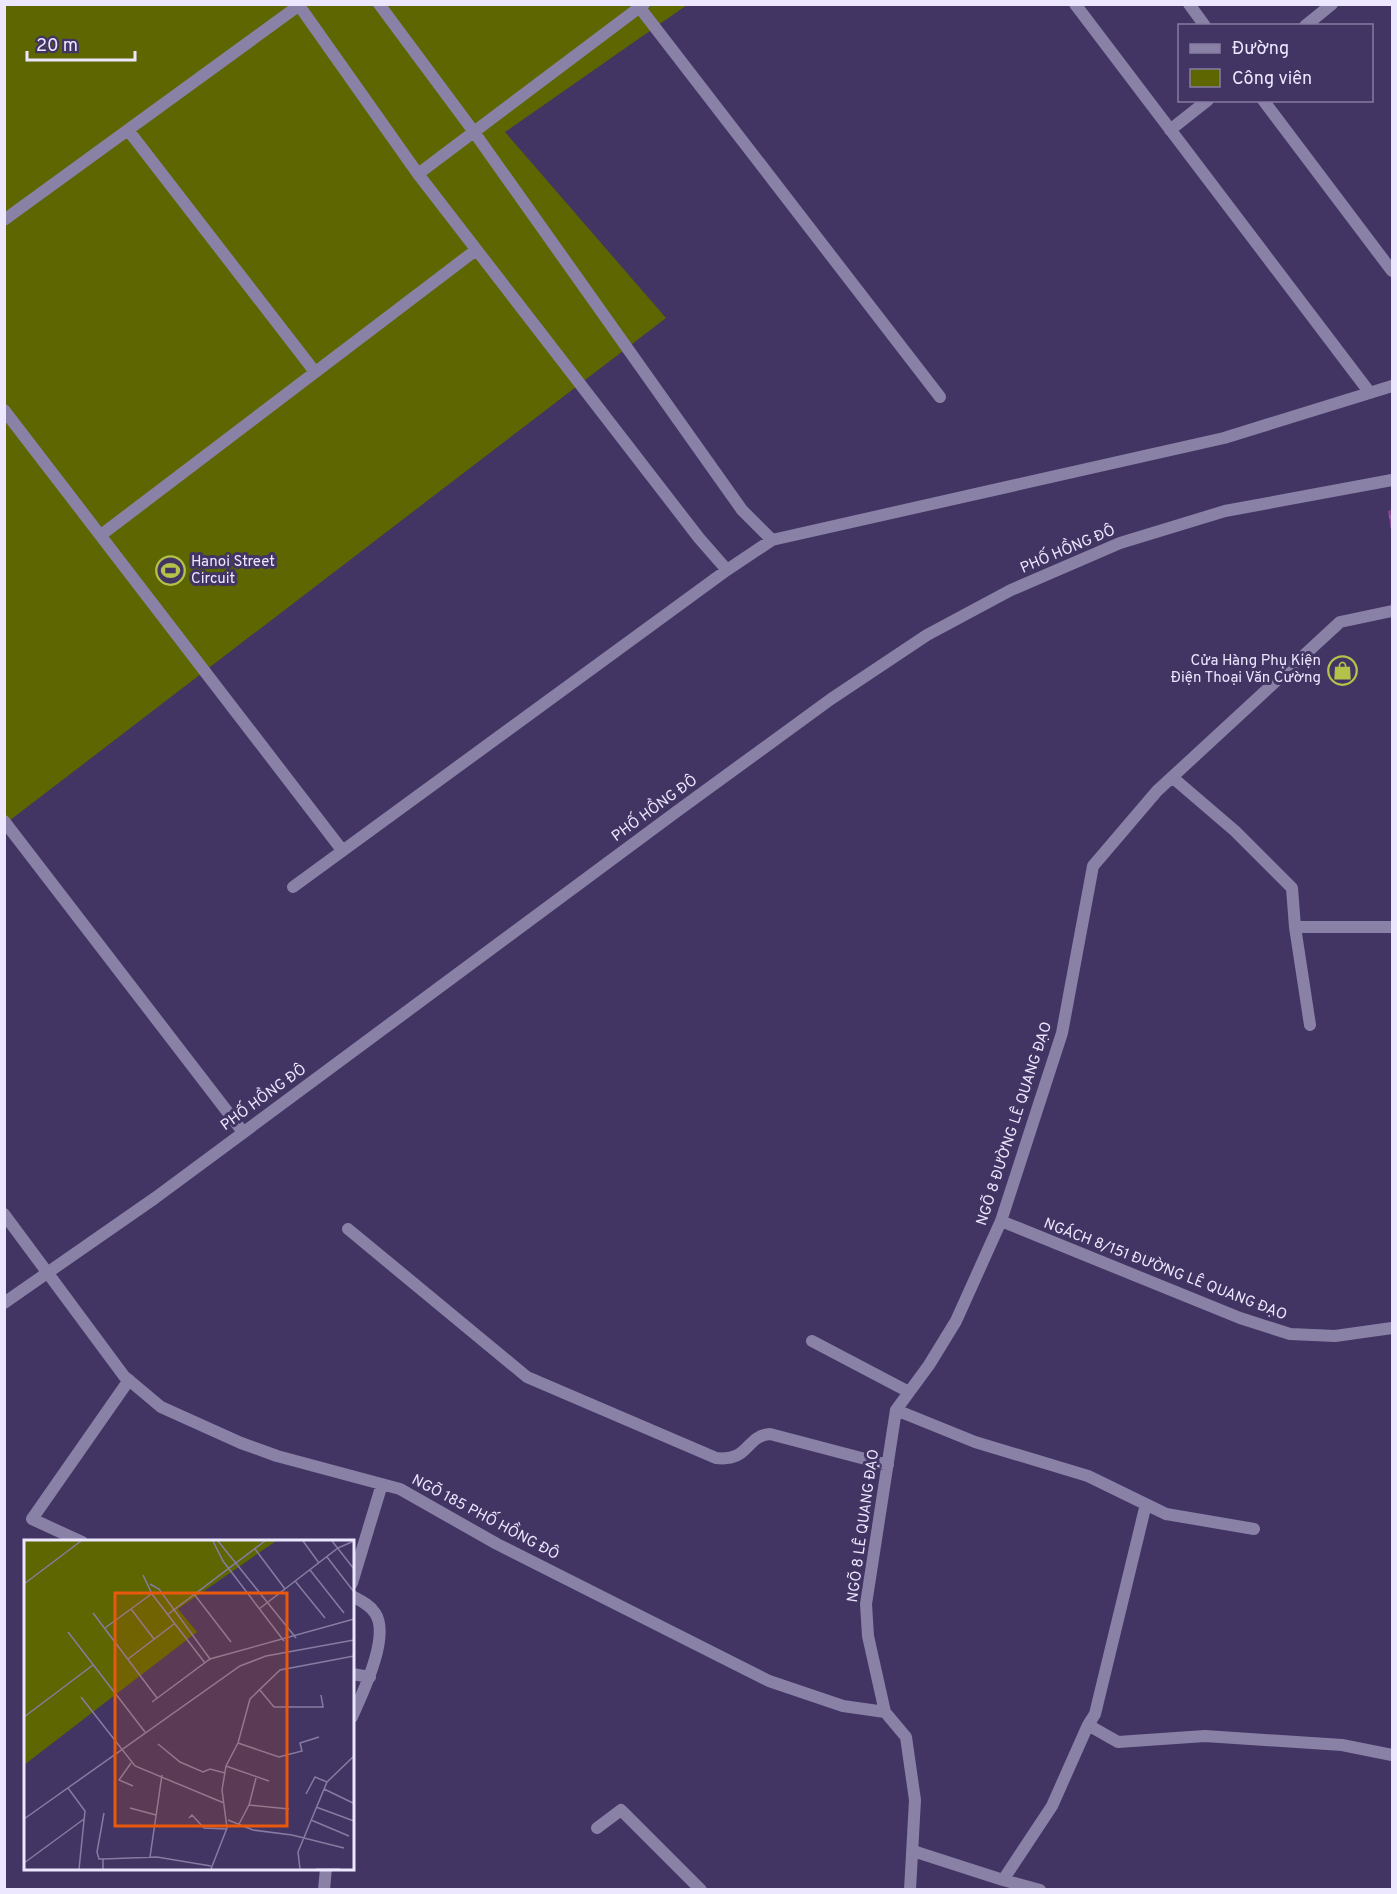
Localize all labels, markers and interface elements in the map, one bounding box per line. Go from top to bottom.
scale bar [27,24,135,62]
legend [1178,24,1373,102]
text: 20 m [36,35,78,58]
text: Đường [1232,38,1289,61]
text: Công viên [1232,68,1312,91]
street label: PHỐ HỒNG ĐÔ [1016,518,1118,579]
place label: Hanoi Street Circuit [191,553,275,589]
sports icon: Hanoi Street Circuit [154,555,186,587]
place label: Cửa Hàng Phụ Kiện Điện Thoại Văn Cường [1171,652,1321,688]
shop icon: Cửa Hàng Phụ Kiện Điện Thoại Văn Cường [1326,654,1358,686]
street label: PHỐ HỒNG ĐÔ [606,768,702,847]
street label: NGÕ 8 ĐƯỜNG LÊ QUANG ĐẠO [971,1019,1057,1228]
street label: PHỐ HỒNG ĐÔ [215,1057,311,1136]
street label: NGÁCH 8/151 ĐƯỜNG LÊ QUANG ĐẠO [1041,1213,1290,1325]
street label: NGÕ 8 LÊ QUANG ĐẠO [843,1448,884,1604]
street label: NGÕ 185 PHỐ HỒNG ĐÔ [408,1467,564,1565]
inset map [24,1540,354,1870]

